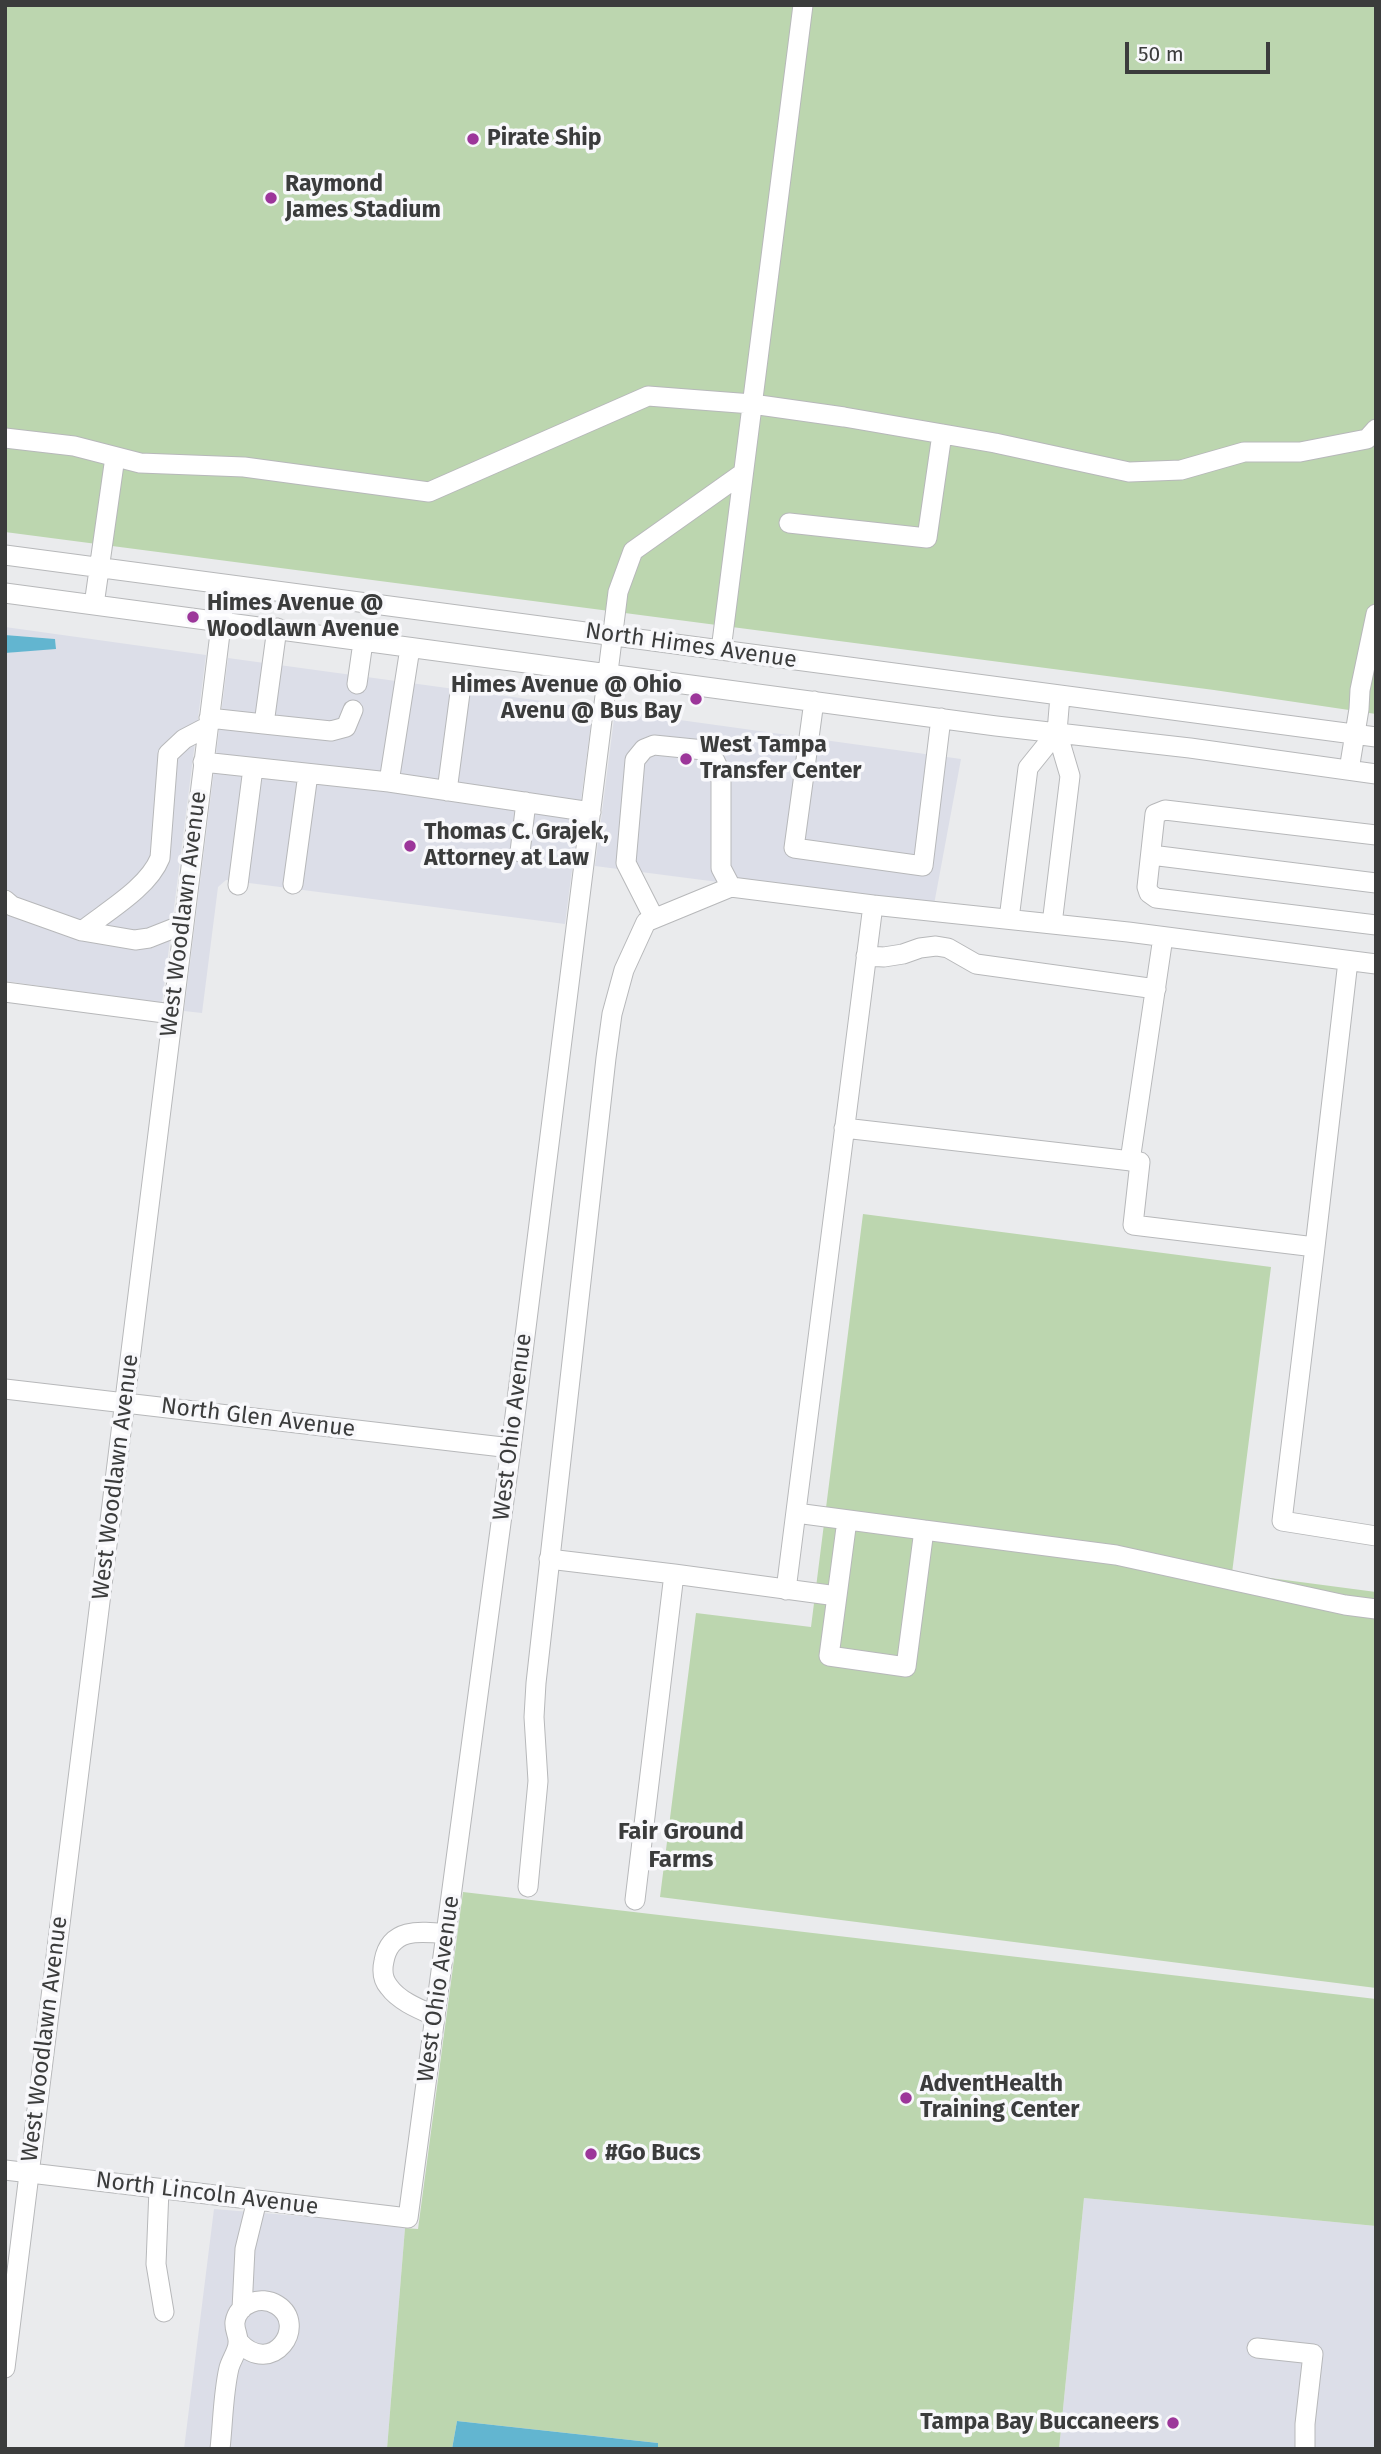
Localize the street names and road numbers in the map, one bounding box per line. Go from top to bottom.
street label: North Himes Avenue [583,617,799,675]
street label: West Woodlawn Avenue [155,790,213,1038]
street label: West Ohio Avenue [488,1332,538,1522]
street label: West Woodlawn Avenue [87,1353,145,1601]
street label: North Glen Avenue [159,1392,357,1444]
street label: West Ohio Avenue [412,1894,466,2084]
street label: West Woodlawn Avenue [16,1915,74,2163]
street label: North Lincoln Avenue [94,2167,320,2221]

